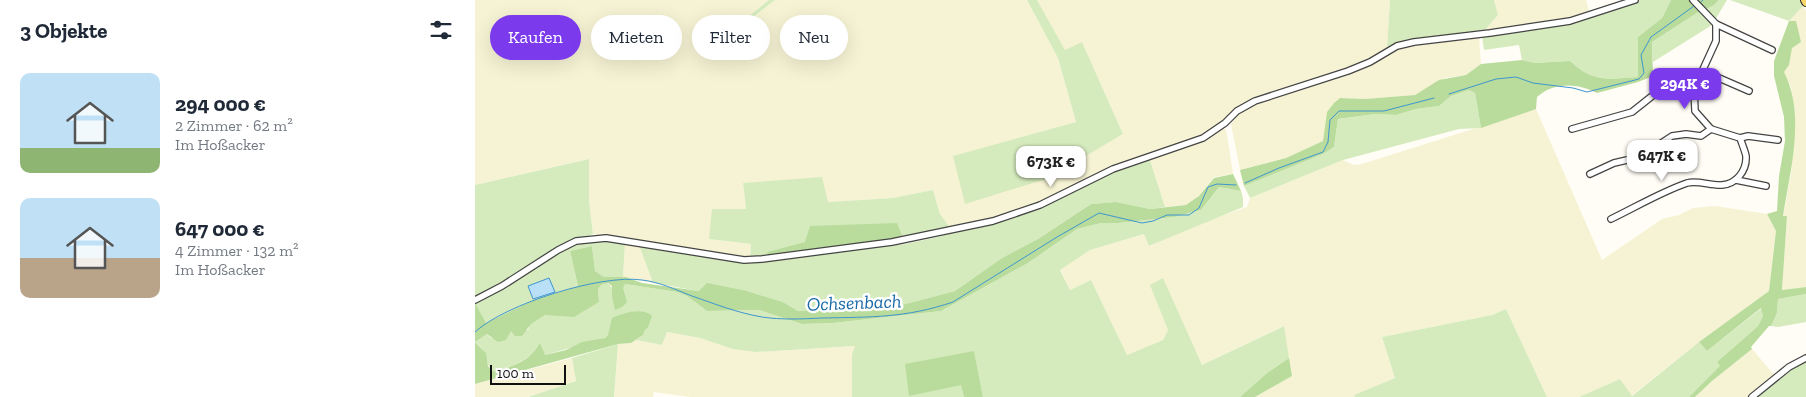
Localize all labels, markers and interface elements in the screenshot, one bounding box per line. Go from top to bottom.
chip: Kaufen [490,15,581,60]
chip: Mieten [591,15,682,60]
chip: Filter [692,15,770,60]
chip: Neu [780,15,848,60]
icon: filters [427,16,455,44]
text: 3 Objekte [20,18,107,43]
pin: 294K € [1644,68,1726,110]
text: 294K € [1660,74,1710,93]
text: 294 000 € [175,91,266,116]
icon: home [60,93,120,153]
text: 2 Zimmer · 62 m² [175,116,293,135]
text: Im Hoßacker [175,135,265,154]
pin: 647K € [1621,140,1703,182]
pin: 673K € [1010,146,1092,188]
text: 647K € [1638,146,1686,165]
text: 673K € [1027,152,1075,171]
text: 647 000 € [175,216,265,241]
icon: home [60,218,120,278]
text: 4 Zimmer · 132 m² [175,241,299,260]
text: Im Hoßacker [175,260,265,279]
water label: Ochsenbach [806,289,902,316]
scale bar [490,362,566,385]
text: 100 m [497,365,534,382]

